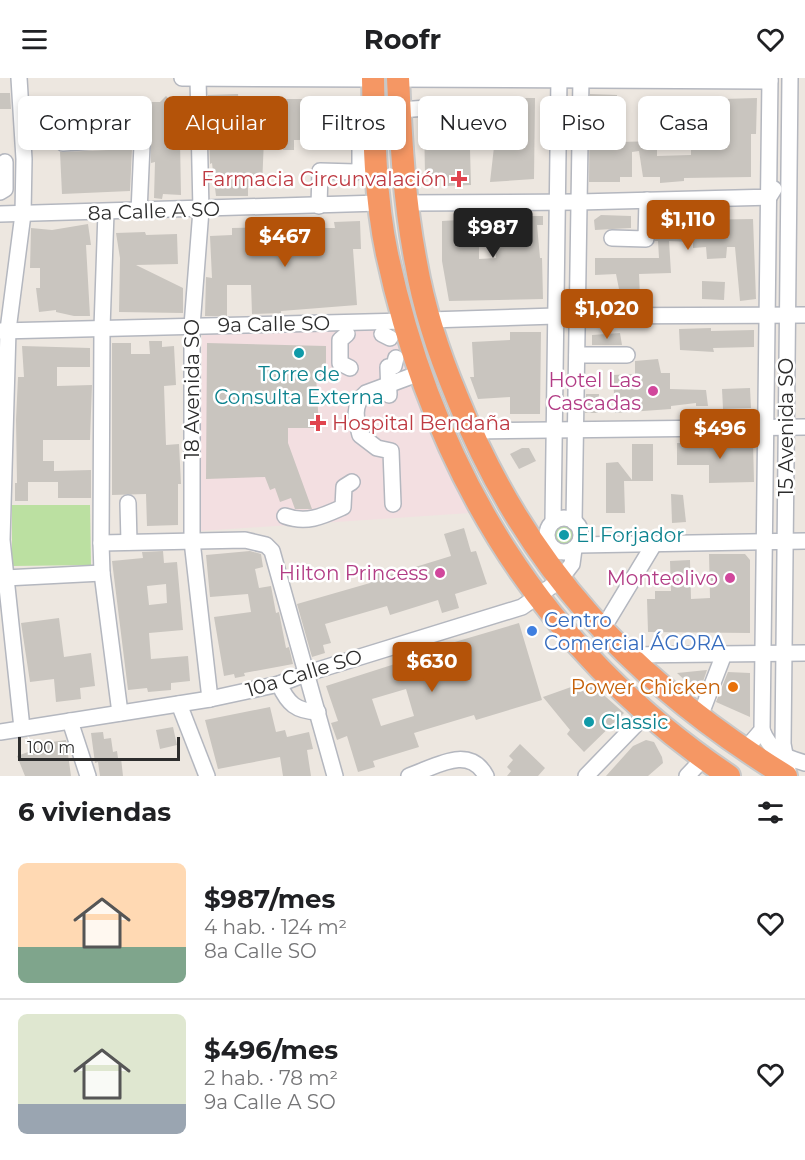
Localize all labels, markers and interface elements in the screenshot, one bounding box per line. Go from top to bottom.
icon: menu [18,23,51,56]
text: Roofr [364,23,441,56]
icon: heart [754,23,787,56]
chip: Comprar [18,96,152,150]
chip: Alquilar [164,96,288,150]
chip: Filtros [300,96,406,150]
chip: Nuevo [418,96,528,150]
chip: Piso [540,96,626,150]
chip: Casa [638,96,730,150]
place label: Farmacia Circunvalación [201,167,447,191]
marker: Farmacia Circunvalación [452,172,466,186]
street label: 8a Calle A SO [87,197,221,225]
pin: $1,110 [639,200,737,251]
text: $1,110 [661,207,715,231]
pin: $987 [457,208,529,259]
text: $987 [468,215,518,239]
pin: $467 [249,217,321,268]
text: $467 [259,224,311,248]
pin: $1,020 [558,289,656,340]
text: $1,020 [575,296,639,320]
street label: 9a Calle SO [218,311,330,337]
street label: 18 Avenida SO [180,319,204,459]
marker: Torre de Consulta Externa [292,346,306,360]
street label: 15 Avenida SO [774,358,798,496]
place label: Torre de Consulta Externa [214,362,384,409]
place label: Hotel Las Cascadas [547,368,641,415]
marker: Hotel Las Cascadas [646,384,660,398]
pin: $496 [684,409,756,460]
place label: Hospital Bendaña [332,411,511,435]
marker: Hospital Bendaña [309,414,327,432]
text: $496 [694,416,746,440]
place label: El Forjador [576,523,684,547]
marker: El Forjador [557,528,571,542]
place label: Hilton Princess [279,561,428,585]
marker: Hilton Princess [433,566,447,580]
place label: Monteolivo [607,566,718,590]
marker: Monteolivo [723,571,737,585]
place label: Centro Comercial ÁGORA [544,608,726,655]
marker: Centro Comercial ÁGORA [525,624,539,638]
pin: $630 [396,642,468,693]
street label: 10a Calle SO [243,644,365,702]
text: $630 [407,649,457,673]
place label: Power Chicken [571,675,721,699]
marker: Power Chicken [726,680,740,694]
place label: Classic [601,710,669,734]
marker: Classic [582,715,596,729]
scale bar [18,734,180,762]
text: 100 m [27,738,75,757]
text: 6 viviendas [18,796,171,828]
icon: filters [754,796,787,829]
text: $987/mes [204,883,335,915]
icon: home [66,887,138,959]
icon: heart [754,907,787,940]
text: 4 hab. · 124 m² [204,915,347,939]
text: 8a Calle SO [204,939,317,963]
text: $496/mes [204,1034,338,1066]
icon: home [66,1038,138,1110]
icon: heart [754,1058,787,1091]
text: 2 hab. · 78 m² [204,1066,338,1090]
text: 9a Calle A SO [204,1090,336,1114]

